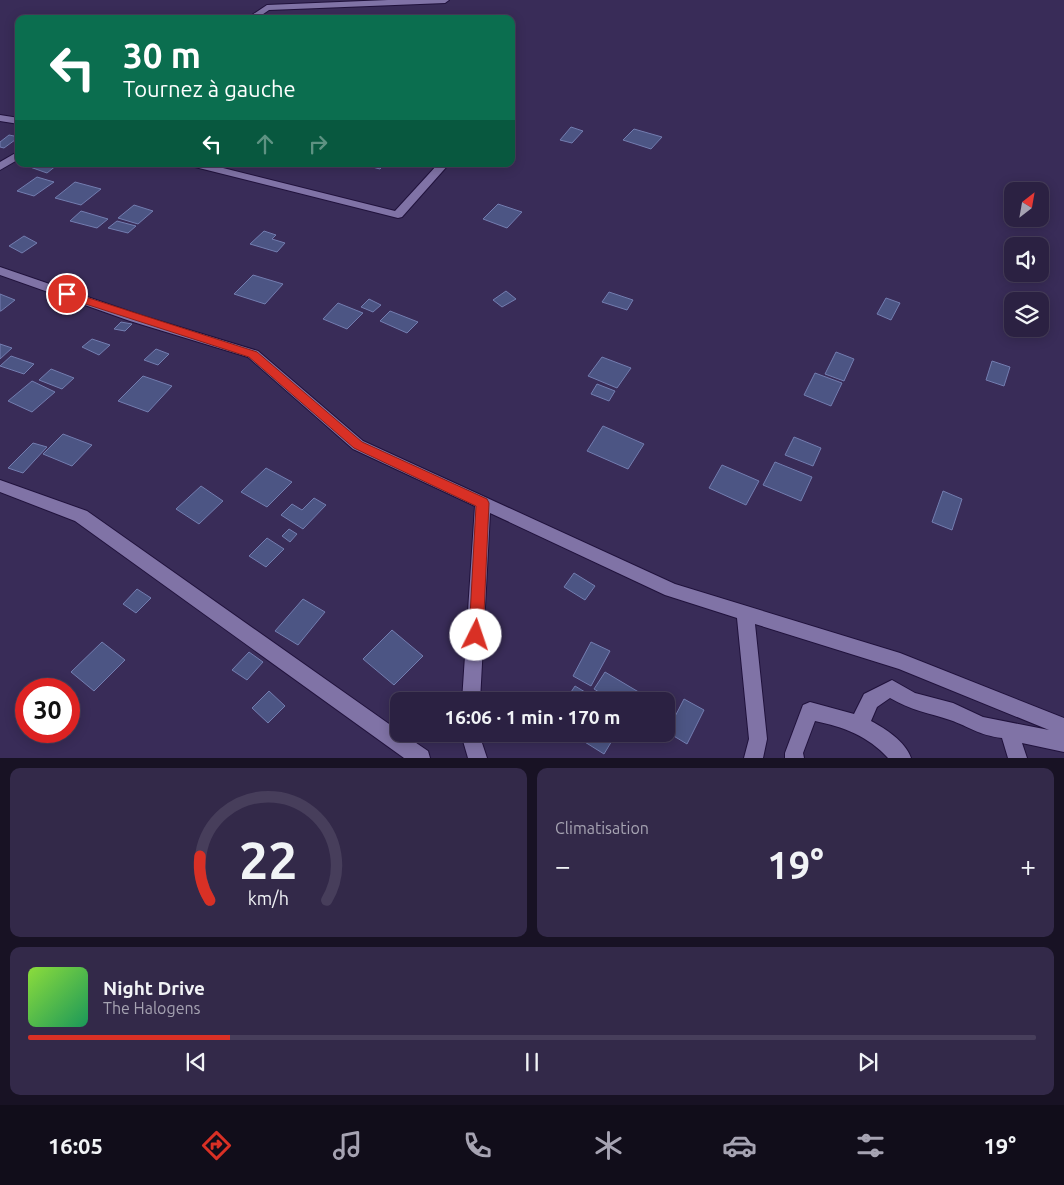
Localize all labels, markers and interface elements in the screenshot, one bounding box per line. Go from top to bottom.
icon: left [40,35,105,100]
text: 30 m [123,35,201,75]
text: Tournez à gauche [123,76,296,101]
icon: left [198,130,226,158]
icon: ahead [251,130,279,158]
icon: right [304,130,332,158]
north arrow [1004,182,1049,228]
map controls [1004,182,1049,337]
button: sound [1004,237,1049,282]
pin [46,273,88,315]
icon: arrive [53,280,81,308]
button: layers [1004,292,1049,337]
position arrow [449,608,501,660]
speed limit sign: 30 [15,678,80,743]
text: 16:06 · 1 min · 170 m [445,706,620,728]
text: Climatisation [555,819,649,837]
text: 22 [239,831,298,889]
text: 19° [767,844,824,886]
text: − [555,850,571,881]
text: + [1020,850,1036,881]
text: km/h [248,888,289,908]
text: Night Drive [103,977,205,999]
text: The Halogens [103,999,201,1017]
icon: previous [182,1048,210,1076]
icon: pause [518,1048,546,1076]
icon: next [854,1048,882,1076]
icon: directions [199,1128,234,1163]
icon: music [330,1128,365,1163]
icon: phone [460,1128,495,1163]
icon: climate [591,1128,626,1163]
icon: car [722,1128,757,1163]
icon: filters [853,1128,888,1163]
text: 16:05 [48,1133,103,1158]
text: 19° [983,1133,1016,1158]

